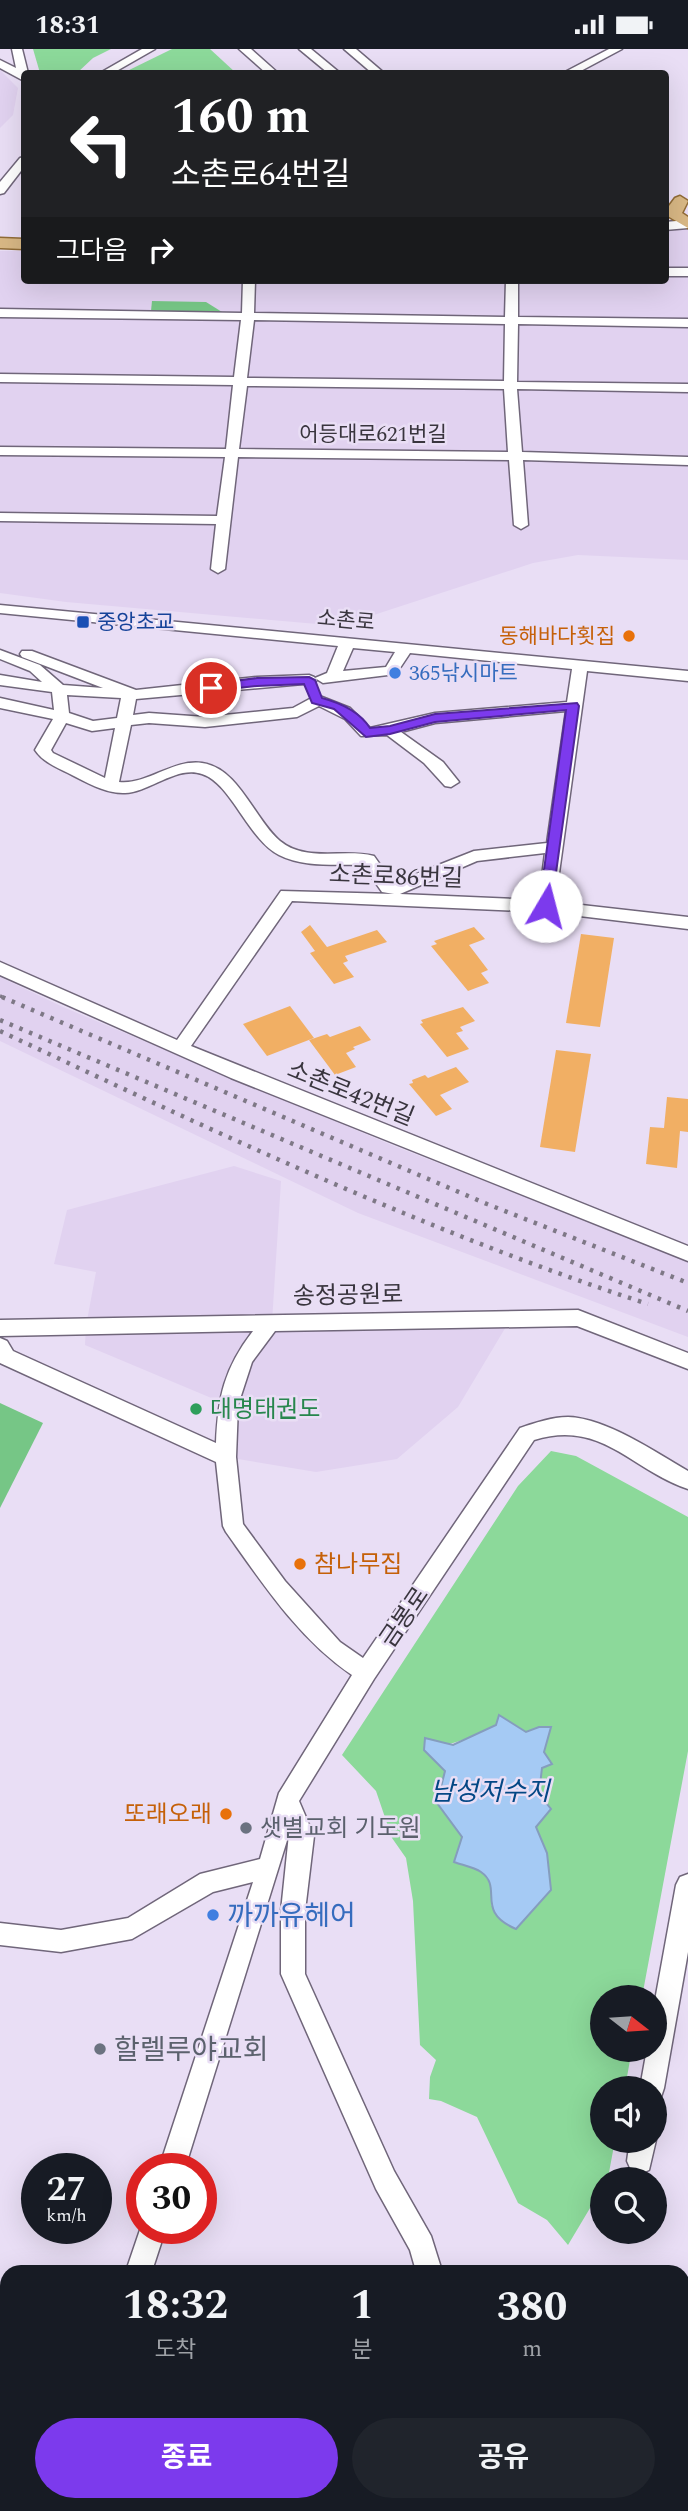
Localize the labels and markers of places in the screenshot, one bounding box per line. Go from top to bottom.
place label: 중앙초교 [97,607,174,639]
marker: 중앙초교 [75,614,91,630]
place label: 동해바다횟집 [499,621,615,653]
marker: 동해바다횟집 [621,628,637,644]
pin [181,658,241,718]
place label: 365낚시마트 [409,658,518,690]
marker: 365낚시마트 [387,665,403,681]
place label: 대명태권도 [210,1392,320,1428]
marker: 대명태권도 [188,1401,204,1417]
place label: 참나무집 [314,1547,402,1583]
marker: 참나무집 [292,1556,308,1572]
place label: 또래오래 [124,1797,212,1833]
marker: 또래오래 [218,1806,234,1822]
place label: 샛별교회 기도원 [260,1811,421,1847]
marker: 샛별교회 기도원 [238,1820,254,1836]
place label: 까까유헤어 [227,1895,356,1938]
marker: 까까유헤어 [205,1907,221,1923]
place label: 할렐루야교회 [114,2029,269,2072]
marker: 할렐루야교회 [92,2041,108,2057]

